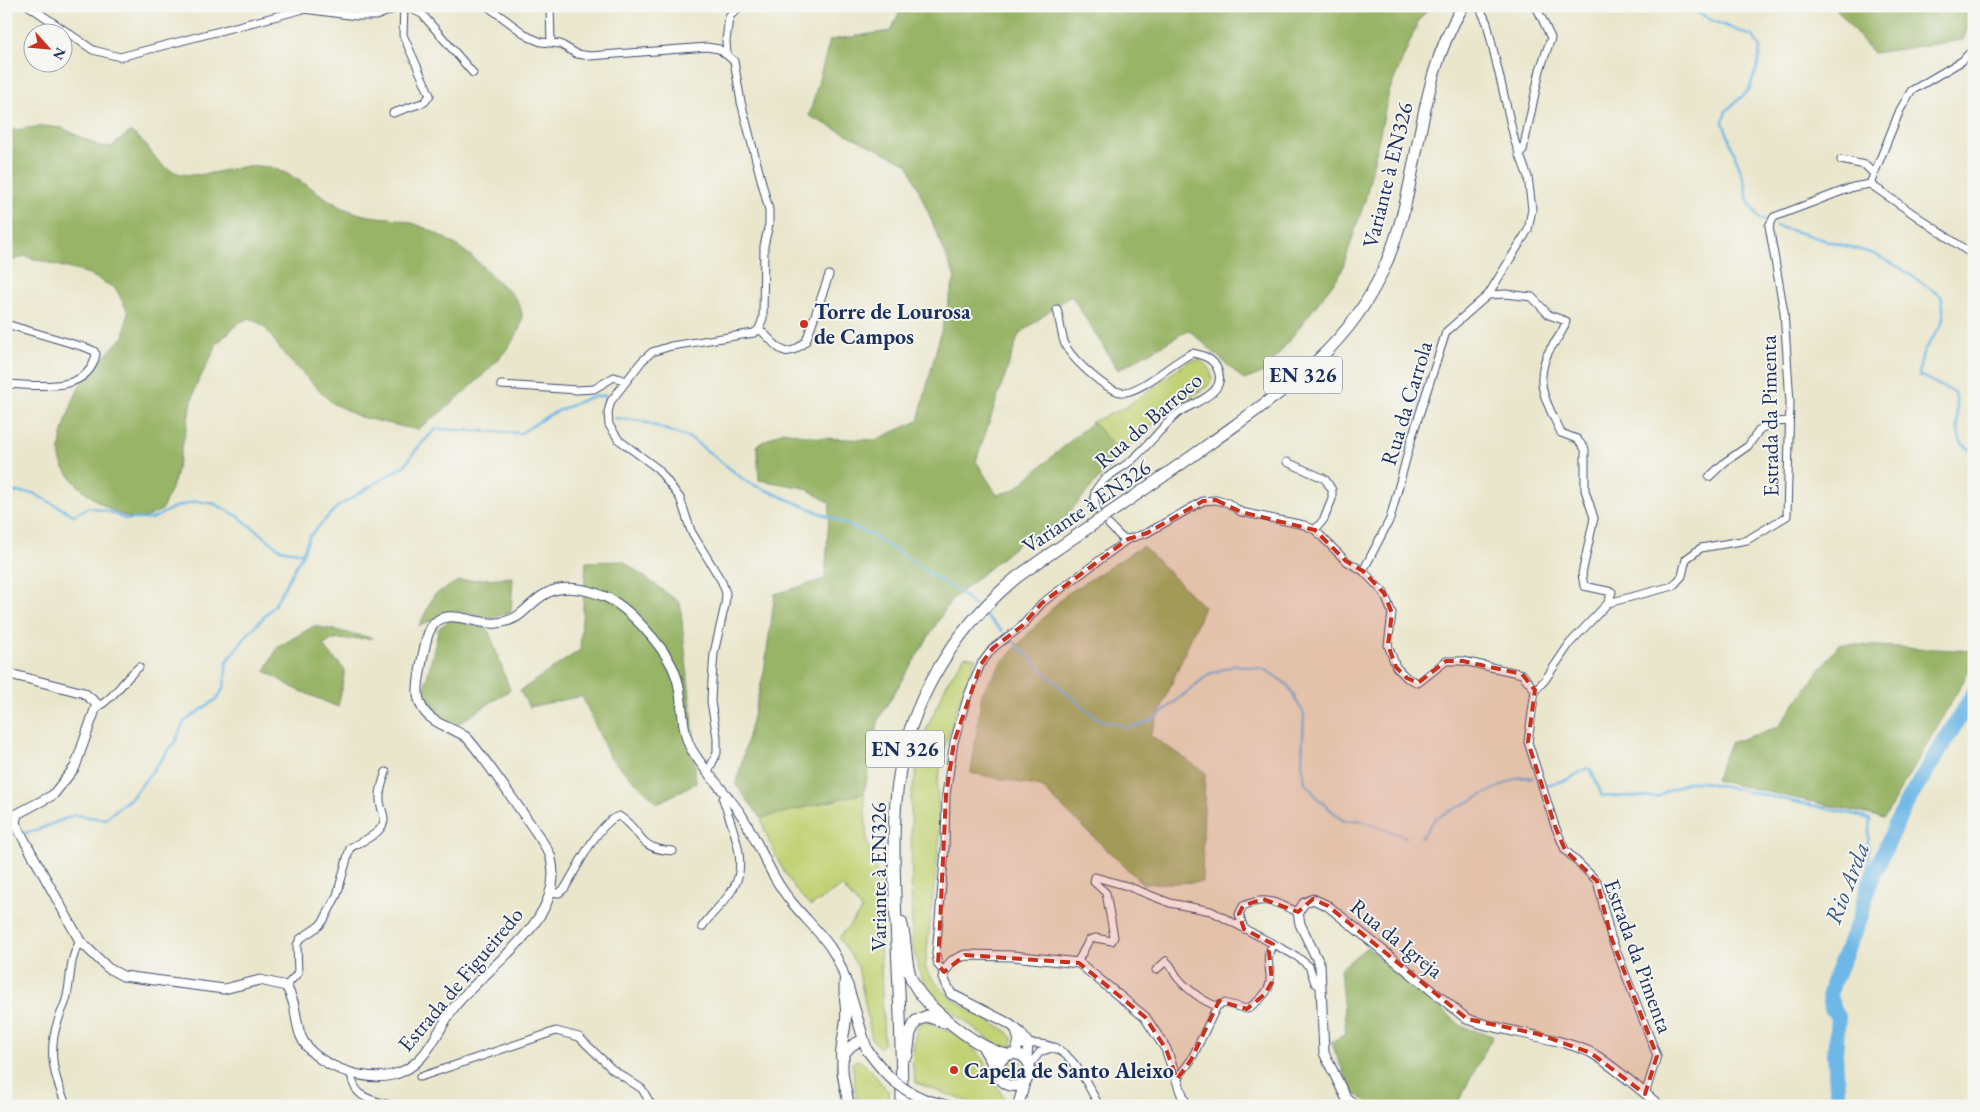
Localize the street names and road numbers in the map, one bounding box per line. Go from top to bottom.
street label: Variante à EN326 [1355,99,1420,251]
street label: Estrada da Pimenta [1754,335,1785,497]
street label: Rua da Carrola [1374,337,1439,469]
road number: EN 326 [1264,356,1342,394]
street label: Rua do Barroco [1088,366,1208,475]
street label: Variante à EN326 [1016,452,1157,560]
road number: EN 326 [866,731,944,768]
street label: Variante à EN326 [864,802,893,952]
street label: Estrada da Pimenta [1597,875,1680,1037]
street label: Rua da Igreja [1344,892,1449,985]
street label: Estrada de Figueiredo [391,901,530,1058]

